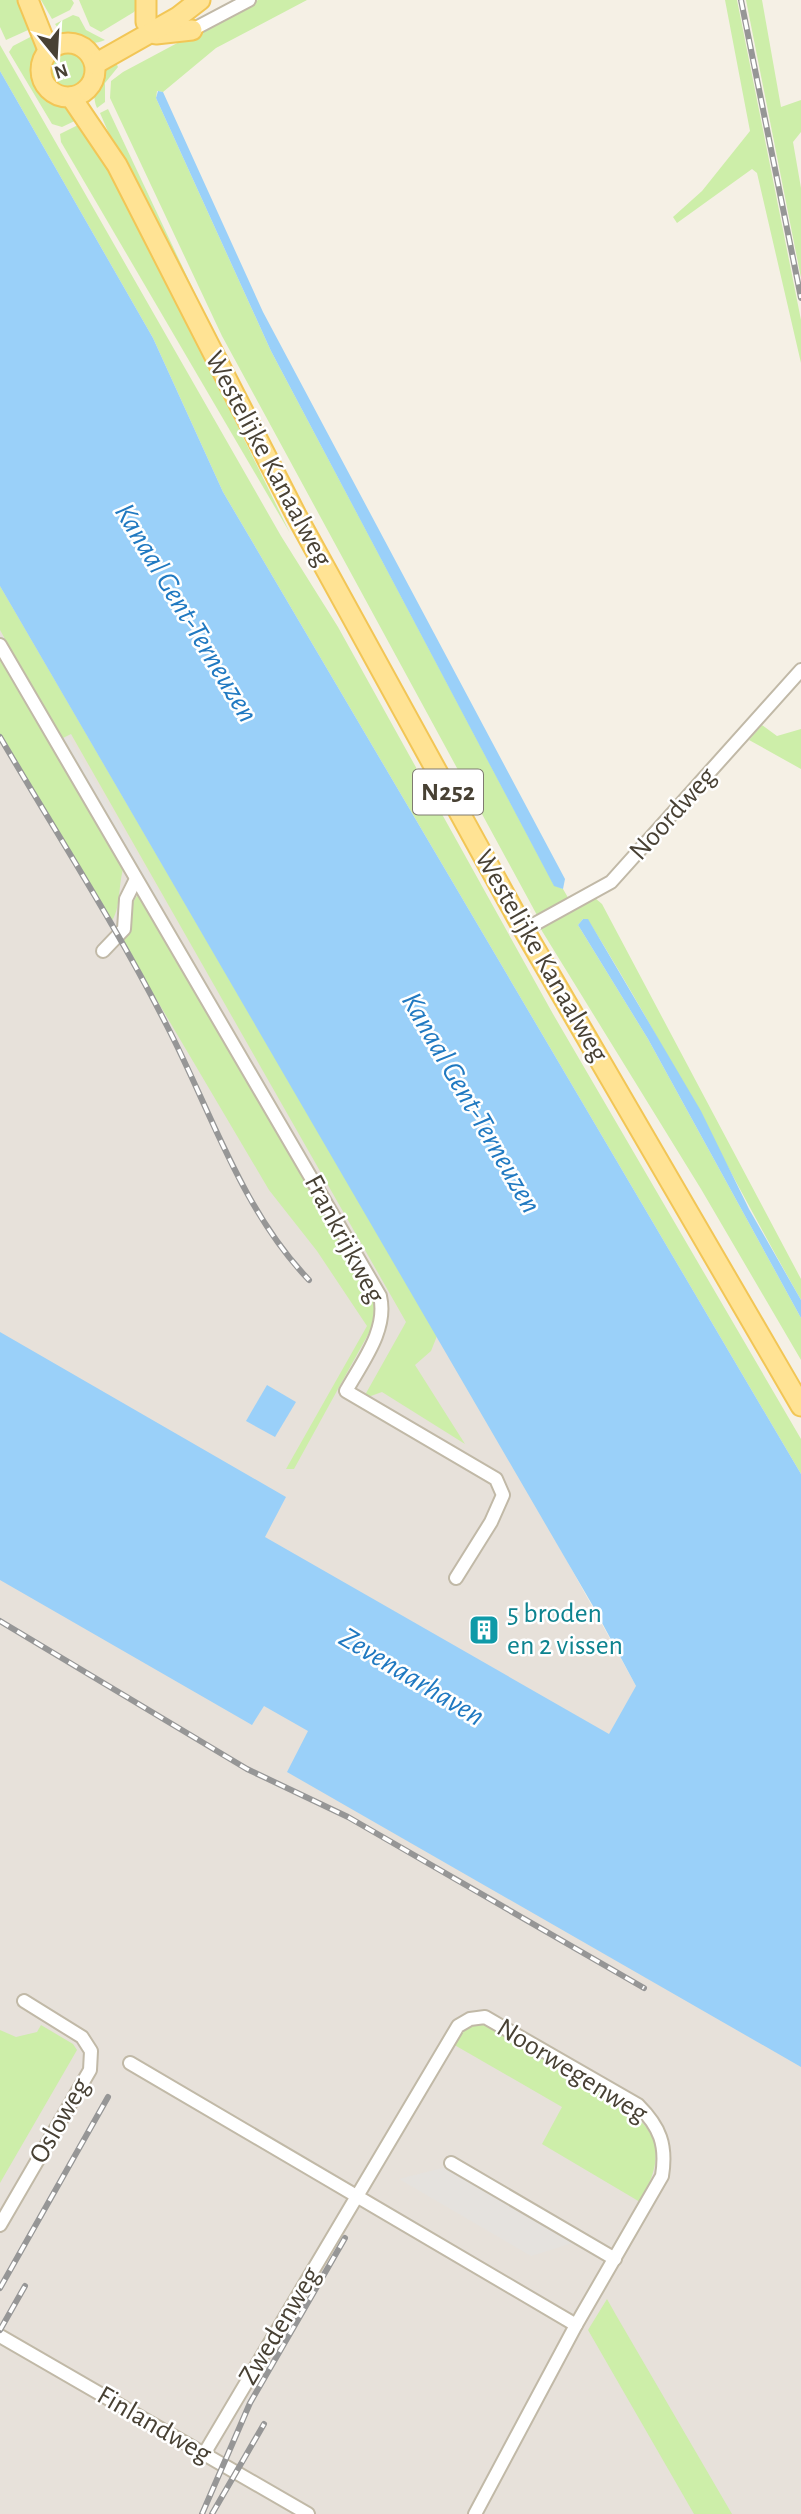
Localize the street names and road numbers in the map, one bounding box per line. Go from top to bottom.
street label: Westelijke Kanaalweg [200,347,337,571]
street label: Noordweg [624,762,722,866]
road number: N252 [413,770,483,814]
street label: Westelijke Kanaalweg [469,845,613,1067]
street label: Frankrijkweg [299,1170,390,1308]
street label: Noorwegenweg [492,2014,652,2128]
street label: Osloweg [25,2073,96,2168]
street label: Zwedenweg [234,2262,326,2390]
street label: Finlandweg [92,2381,216,2469]

